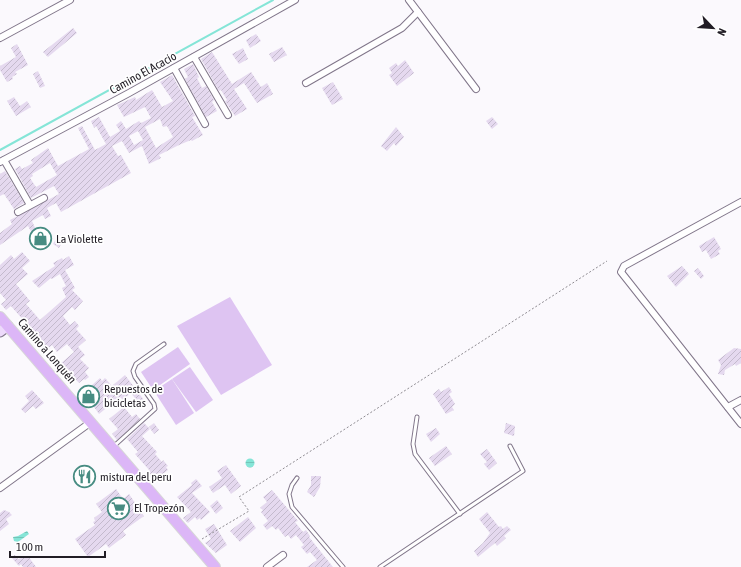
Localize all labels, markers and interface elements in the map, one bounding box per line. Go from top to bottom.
north arrow [693,8,733,48]
text: N [715,27,729,38]
street label: Camino El Acacio [107,49,179,97]
shop icon: La Violette [28,226,54,252]
place label: La Violette [56,232,103,246]
street label: Camino a Lonquén [15,316,79,386]
place label: Repuestos de bicicletas [104,382,163,410]
shop icon: Repuestos de bicicletas [75,383,101,409]
restaurant icon: mistura del peru [72,464,98,490]
place label: mistura del peru [100,470,172,484]
supermarket icon: El Tropezón [105,495,131,521]
place label: El Tropezón [134,501,184,515]
scale bar [10,533,105,559]
text: 100 m [16,540,43,554]

